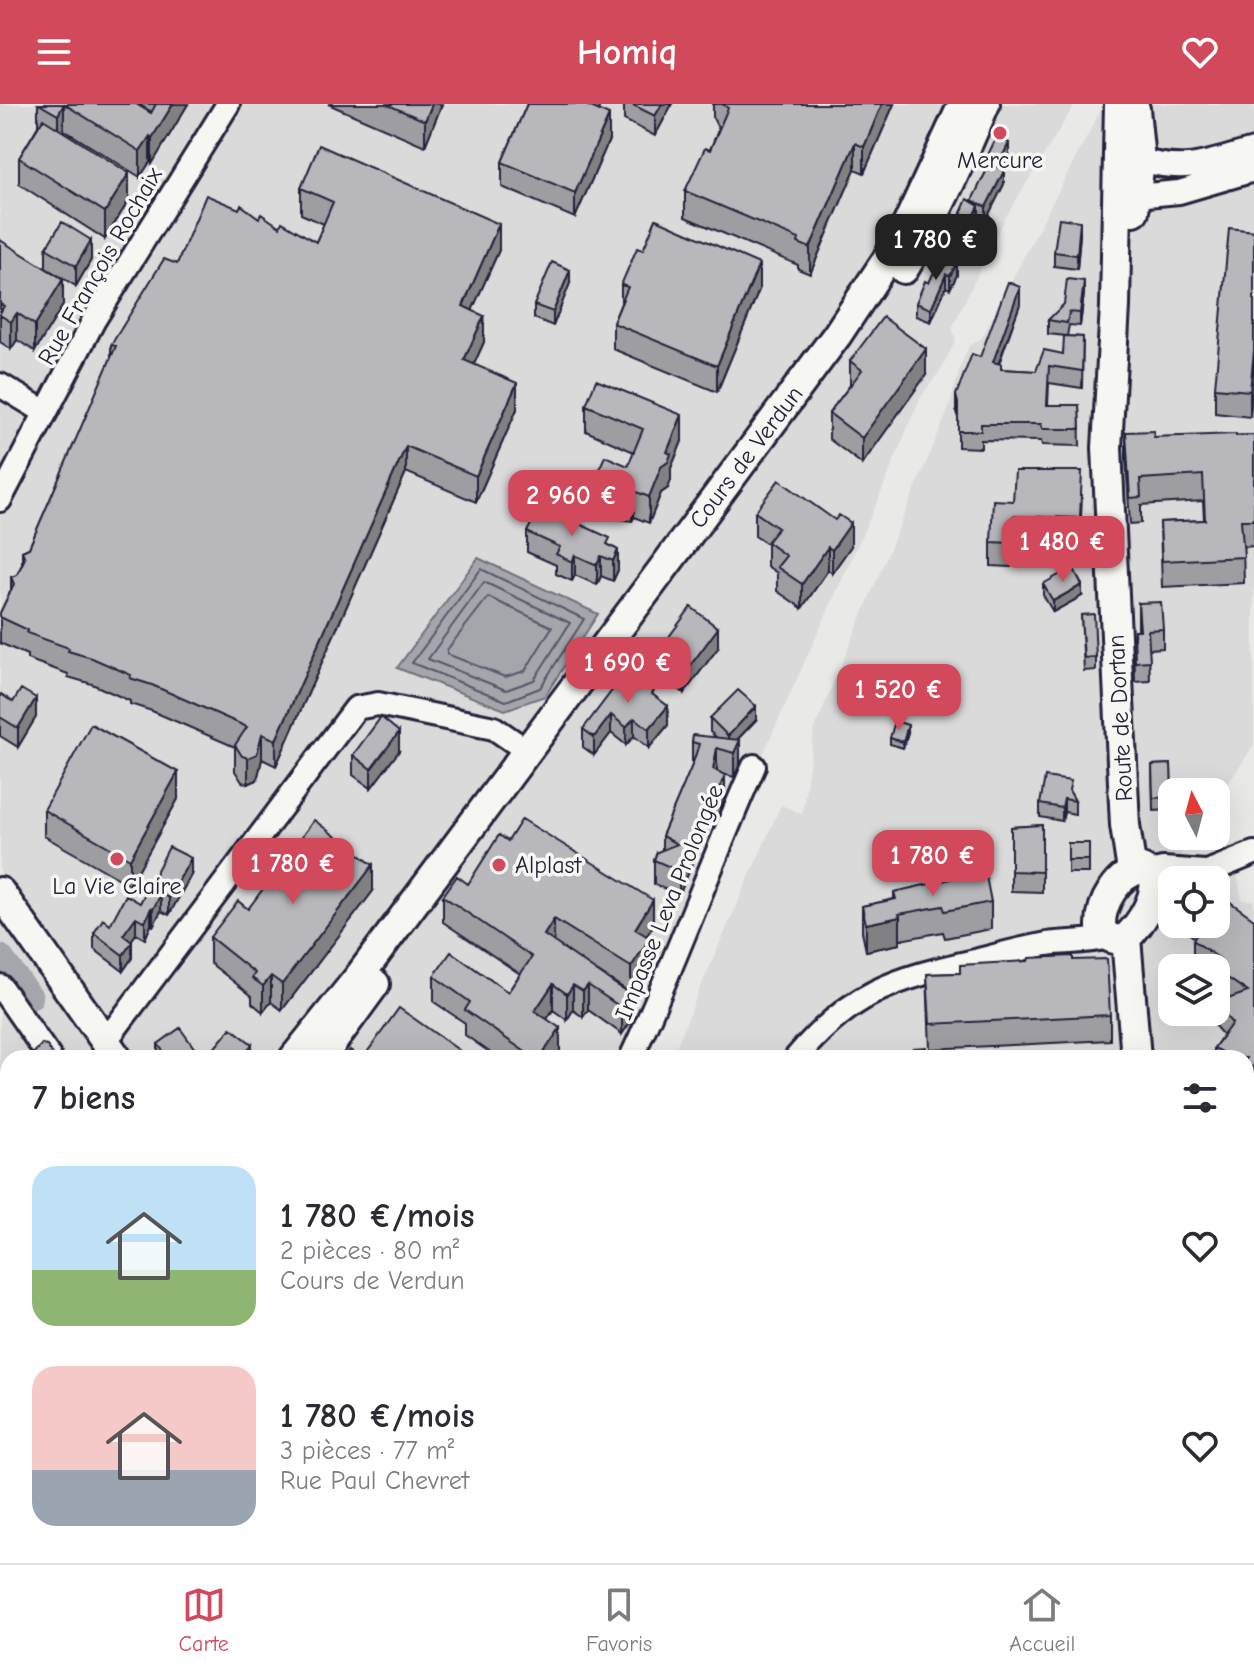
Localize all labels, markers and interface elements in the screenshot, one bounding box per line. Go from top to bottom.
icon: menu [32,30,76,74]
icon: heart [1178,30,1222,74]
text: Homiq [577,32,677,73]
marker: Mercure [991,124,1009,142]
place label: Mercure [957,146,1043,174]
street label: Rue François Rochaix [32,162,168,370]
pin: 1 780 € [862,214,1010,282]
text: 1 780 € [893,225,979,255]
street label: Cours de Verdun [684,380,808,534]
pin: 2 960 € [498,470,646,538]
text: 2 960 € [526,481,618,511]
pin: 1 480 € [989,516,1137,584]
text: 1 480 € [1019,527,1107,557]
street label: Route de Dortan [1102,634,1138,802]
pin: 1 690 € [554,637,702,705]
text: 1 690 € [584,648,672,678]
pin: 1 520 € [825,664,973,732]
text: 1 520 € [855,675,943,705]
north arrow [1158,778,1230,850]
map controls [1158,778,1230,1026]
street label: Impasse Leva Prolongée [609,780,729,1024]
pin: 1 780 € [859,830,1007,898]
pin: 1 780 € [219,838,367,906]
text: 1 780 € [890,841,976,871]
text: 1 780 € [250,849,336,879]
marker: La Vie Claire [108,850,126,868]
place label: Alplast [515,851,583,879]
marker: Alplast [490,856,508,874]
button: locate [1158,866,1230,938]
place label: La Vie Claire [52,872,182,900]
button: layers [1158,954,1230,1026]
icon: filters [1178,1076,1222,1120]
text: 7 biens [32,1078,135,1118]
text: 1 780 €/mois [280,1196,474,1236]
icon: home [96,1198,192,1294]
icon: heart [1178,1224,1222,1268]
text: 2 pièces · 80 m² [280,1236,459,1266]
text: Cours de Verdun [280,1266,465,1296]
text: 1 780 €/mois [280,1396,474,1436]
icon: home [96,1398,192,1494]
icon: heart [1178,1424,1222,1468]
text: 3 pièces · 77 m² [280,1436,454,1466]
text: Rue Paul Chevret [280,1466,469,1496]
tab: Carte [179,1583,229,1657]
tab: Favoris [586,1583,652,1657]
tab: Accueil [1009,1583,1075,1657]

